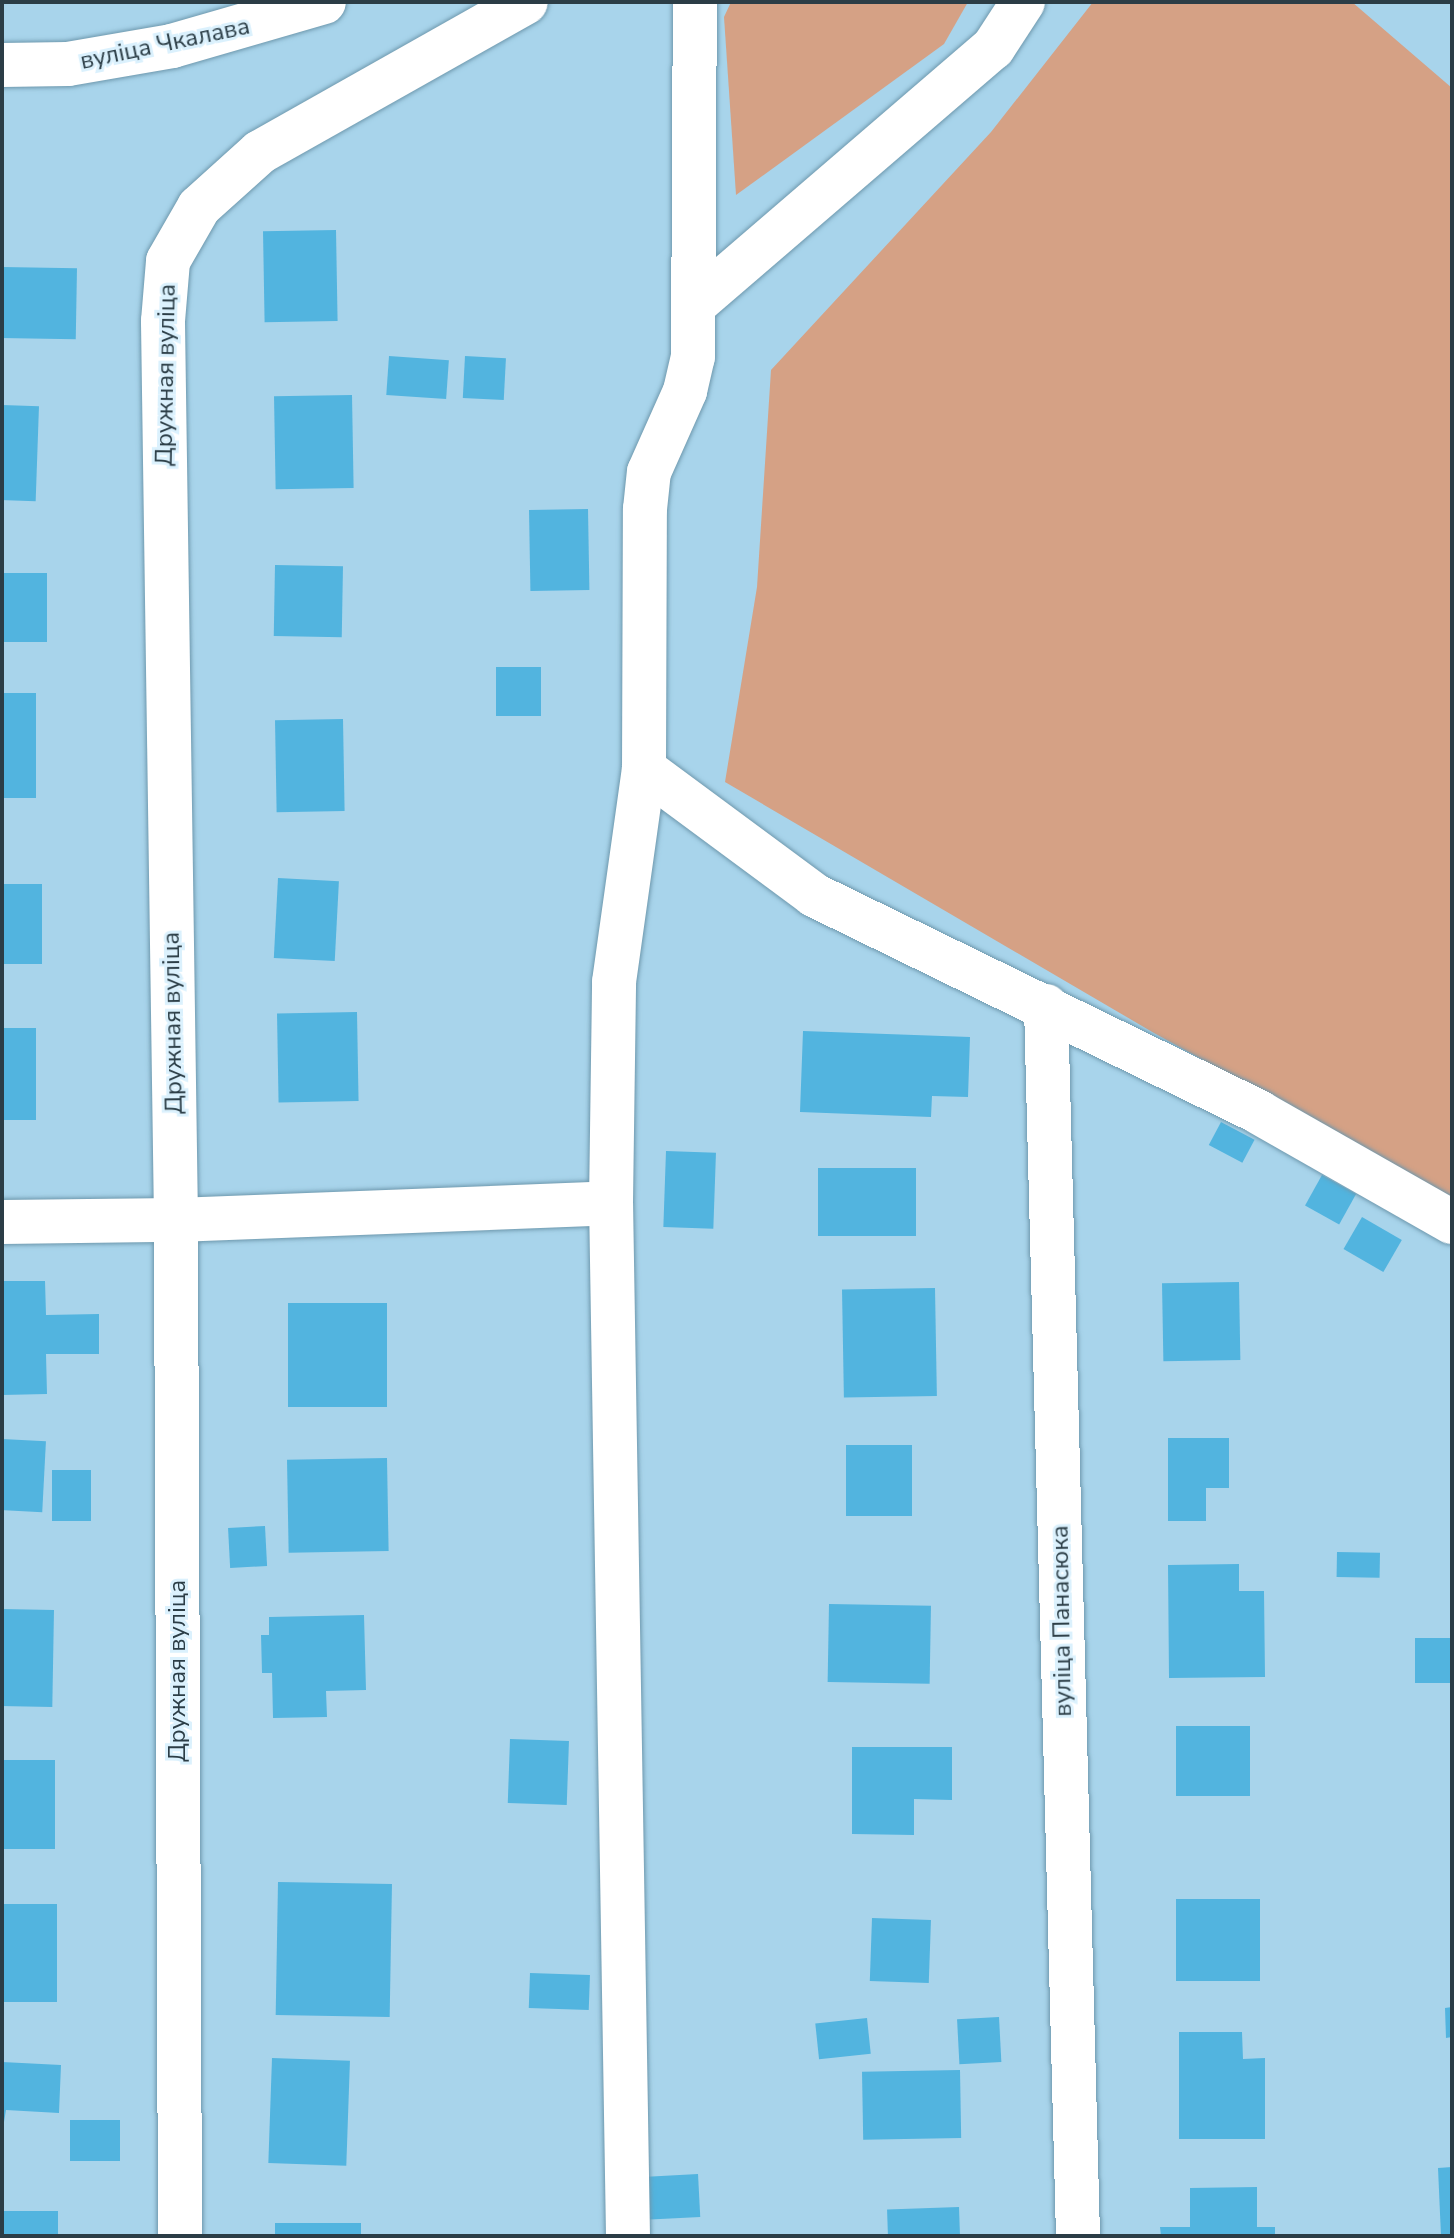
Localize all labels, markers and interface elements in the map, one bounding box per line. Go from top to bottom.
street label: вуліца Чкалава [78,12,252,76]
street label: Дружная вуліца [150,284,182,466]
street label: Дружная вуліца [157,932,189,1114]
street label: вуліца Панасюка [1046,1525,1078,1717]
street label: Дружная вуліца [164,1580,192,1762]

